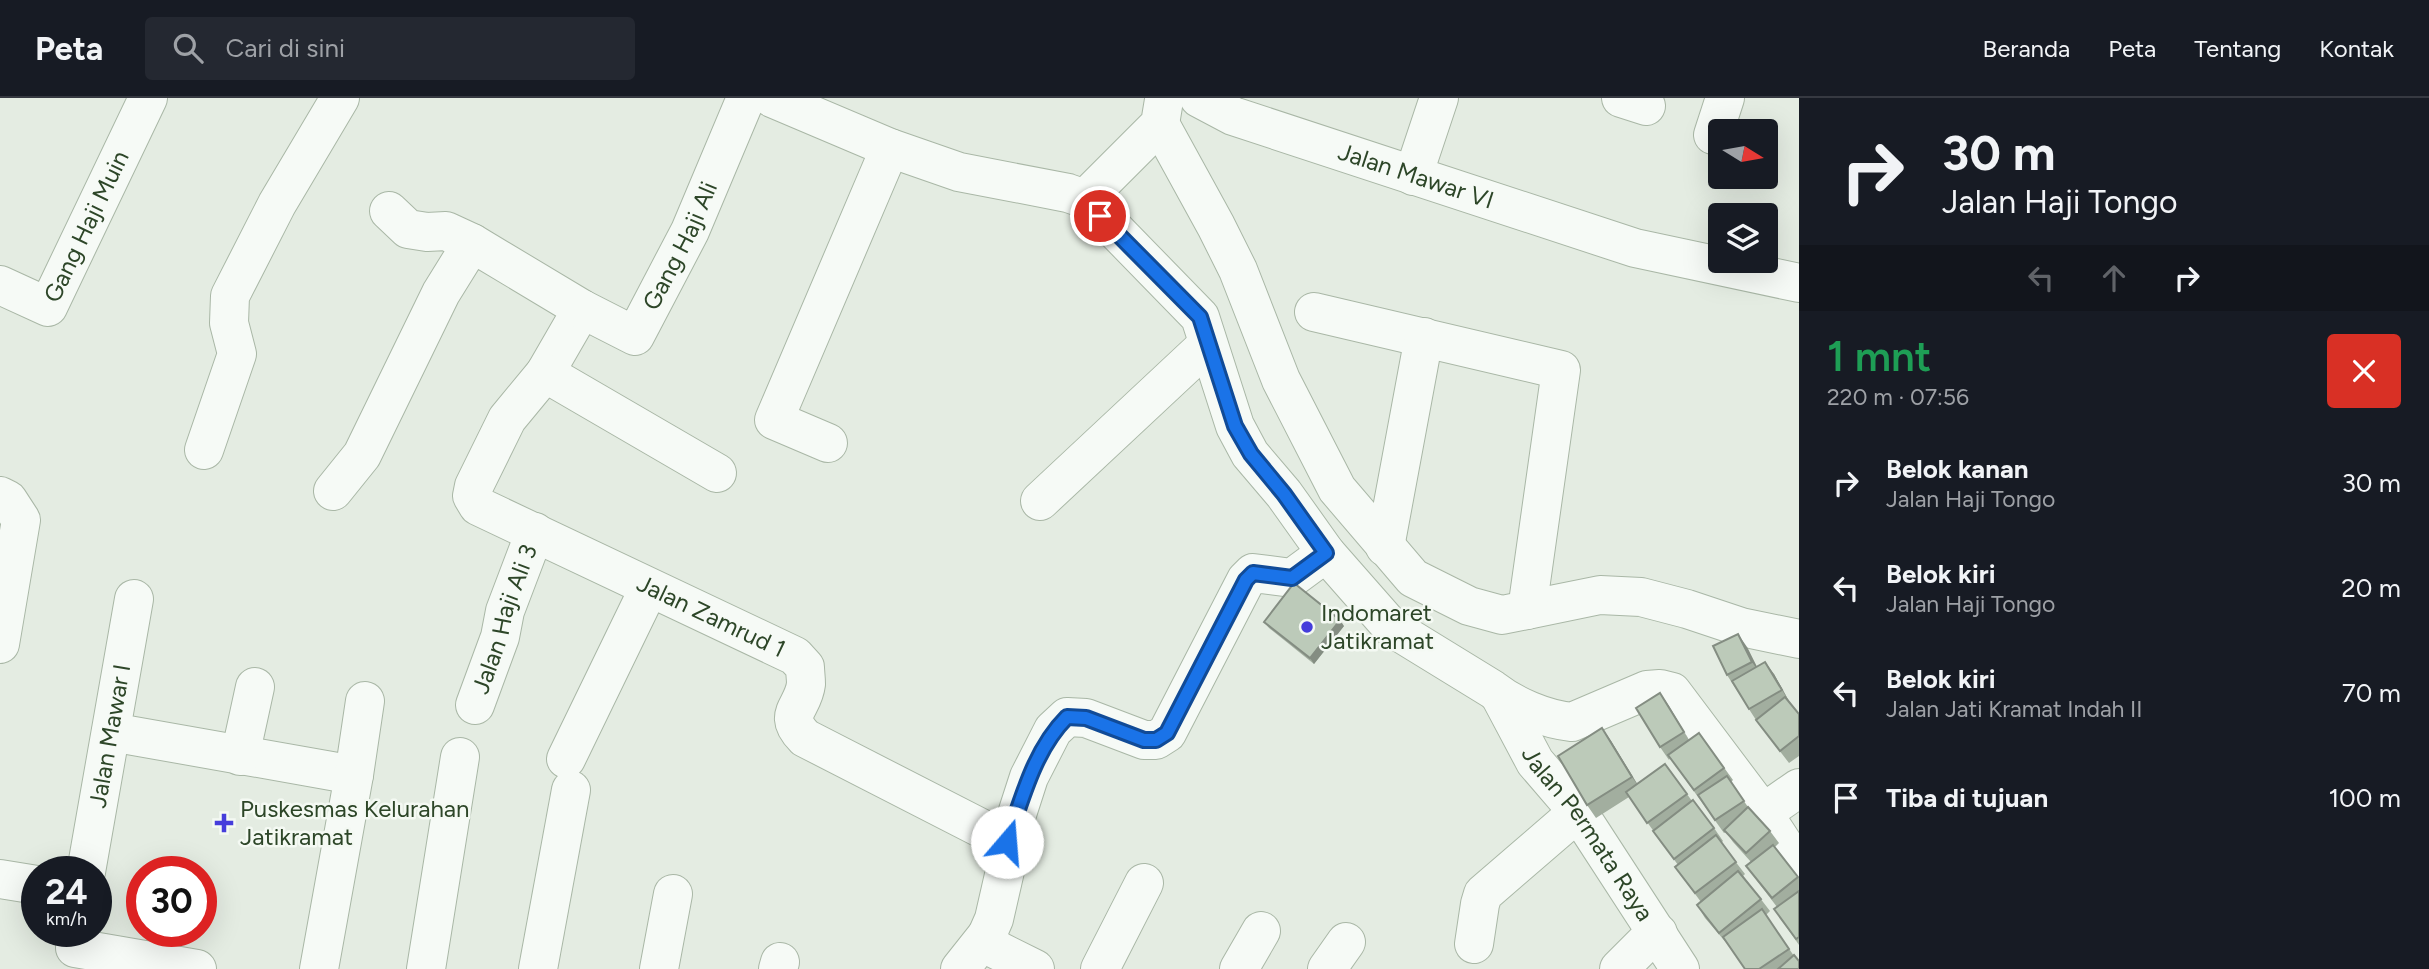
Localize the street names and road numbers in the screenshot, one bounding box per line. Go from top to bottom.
street label: Jalan Mawar VI [1335,137,1498,215]
street label: Gang Haji Muin [37,146,135,307]
street label: Gang Haji Ali [636,177,723,315]
street label: Jalan Haji Ali 3 [465,540,543,698]
street label: Jalan Zamrud 1 [632,568,790,663]
street label: Jalan Mawar I [83,662,136,810]
street label: Jalan Permata Raya [1516,742,1660,926]

